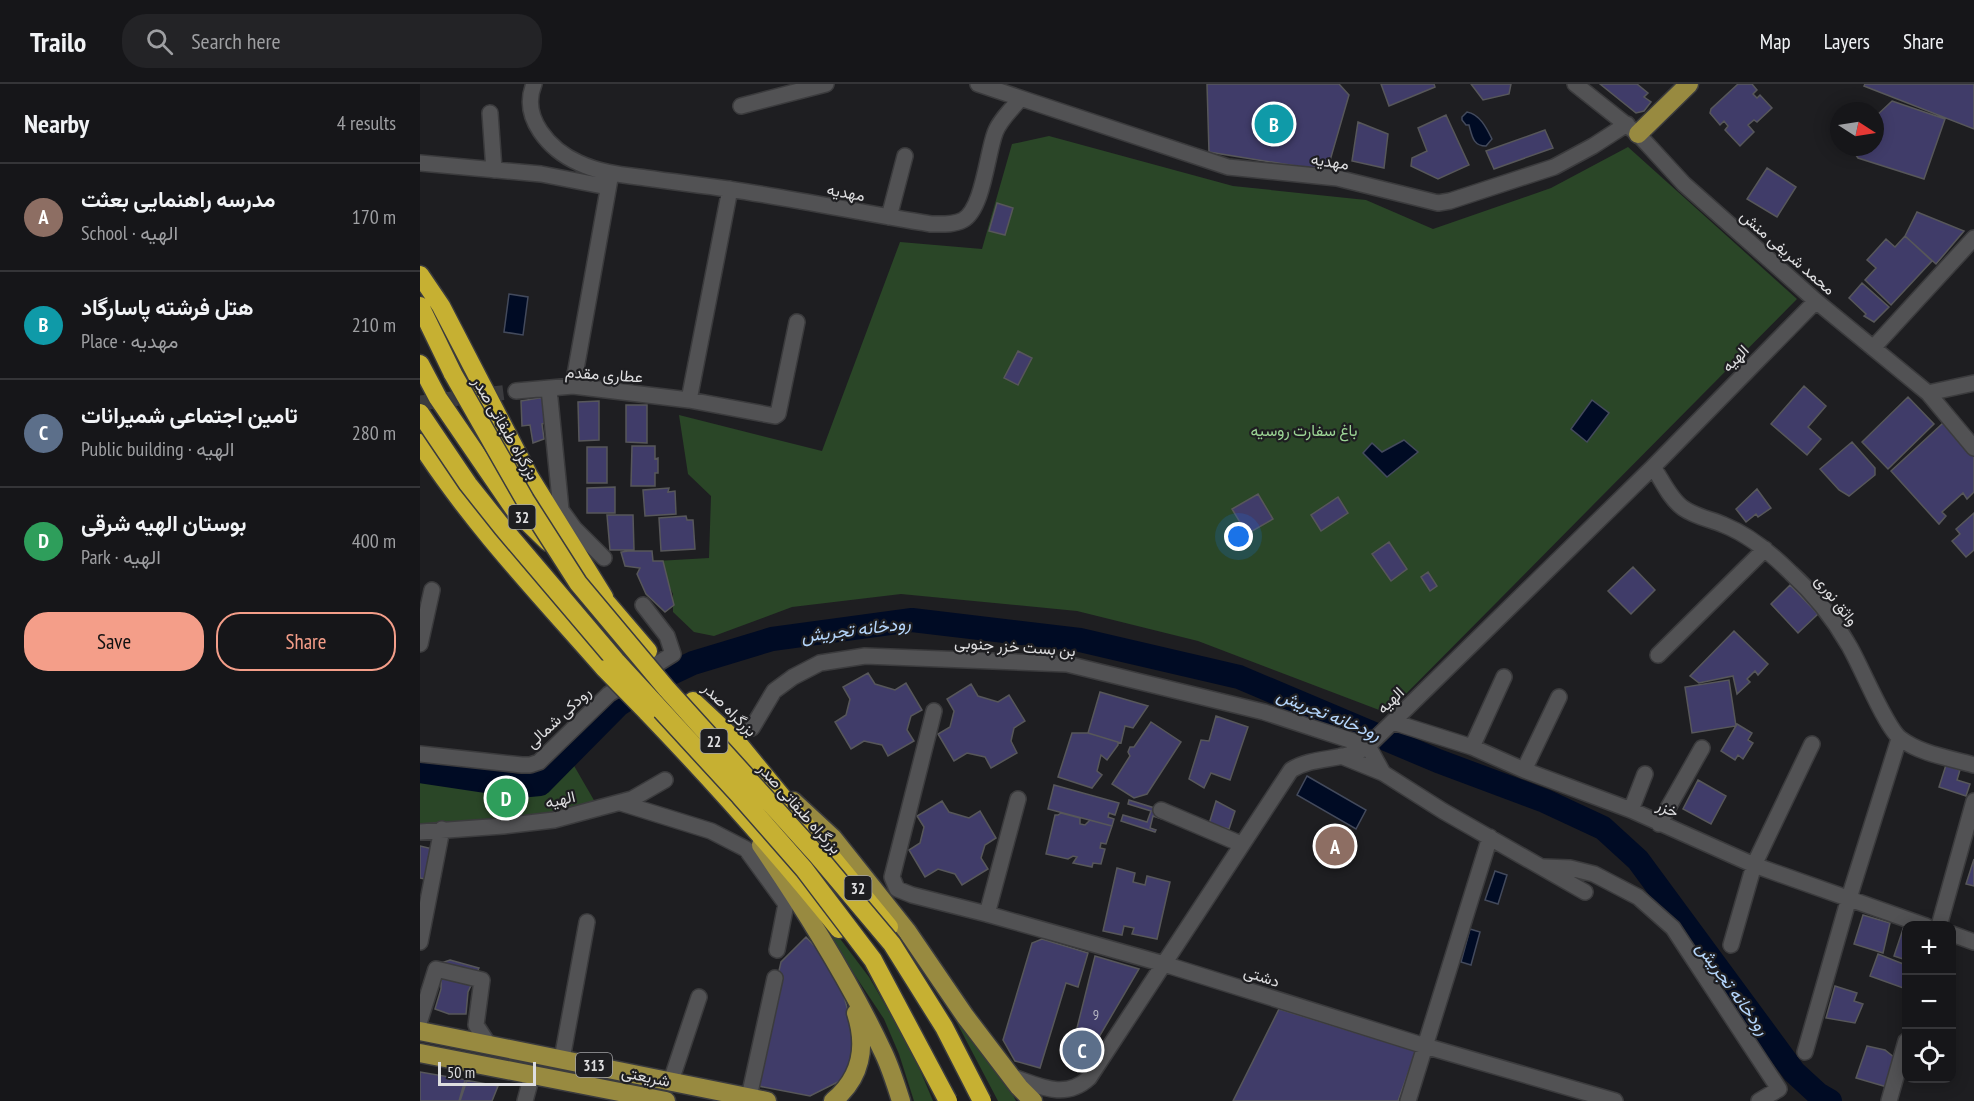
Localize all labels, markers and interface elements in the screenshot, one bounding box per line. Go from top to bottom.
search box [122,14,542,68]
text: Trailo [30,23,86,60]
icon: search [143,25,176,58]
text: Search here [191,27,281,55]
text: Map [1760,28,1791,55]
text: Layers [1824,28,1870,55]
text: Share [1903,28,1944,55]
pin: B [1254,102,1294,147]
north arrow [1830,102,1884,156]
text: Nearby [24,107,89,140]
text: 4 results [337,110,396,136]
street label: مهدیه [1310,148,1350,175]
street label: مهدیه [825,179,867,206]
text: مدرسه راهنمایی بعثت [81,185,276,213]
text: A [38,204,49,230]
text: 170 m [352,204,396,230]
street label: محمد شریفی منش [1736,205,1840,300]
text: School · الهیه [81,220,178,246]
text: هتل فرشته پاسارگاد [81,293,254,321]
text: B [39,312,48,338]
text: 210 m [352,312,396,338]
text: Place · مهدیه [81,328,178,354]
street label: الهیه [1717,340,1754,377]
street label: عطاری مقدم [564,361,644,388]
street label: بزرگراه طبقاتی صدر [467,372,544,484]
text: تامین اجتماعی شمیرانات [81,401,298,429]
text: C [39,420,48,446]
text: 280 m [352,420,396,446]
park label: باغ سفارت روسیه [1251,420,1357,442]
text: Public building · الهیه [81,436,234,462]
road number: 32 [508,505,536,529]
text: بوستان الهیه شرقی [81,509,247,537]
your location [1224,522,1253,551]
text: D [38,528,49,554]
text: 400 m [352,528,396,554]
text: Park · الهیه [81,544,161,570]
street label: واثق نوری [1810,571,1863,630]
water label: رودخانه تجریش [800,611,912,647]
button: Save [24,612,204,671]
button: Share [216,612,396,671]
street label: بن بست خزر جنوبی [954,632,1076,661]
street label: بزرگراه صدر [697,677,761,741]
street label: رودکی شمالی [521,682,595,753]
street label: الهیه [1372,682,1409,718]
water label: رودخانه تجریش [1274,683,1384,745]
road number: 22 [700,729,728,753]
street label: بزرگراه طبقاتی صدر [752,758,846,858]
pin: D [486,776,526,820]
street label: الهیه [543,786,577,813]
street label: خزر [1652,794,1683,823]
pin: A [1316,824,1354,868]
road number: 32 [844,876,872,900]
map controls [1902,921,1956,1083]
button: + [1902,921,1956,975]
water label: رودخانه تجریش [1691,937,1775,1039]
street label: دشتی [1241,961,1282,992]
button: − [1902,975,1956,1029]
house number: 9 [1093,1006,1099,1024]
pin: C [1062,1028,1102,1072]
button: locate [1902,1029,1956,1083]
road number: 313 [576,1053,612,1077]
scale bar [438,1059,536,1086]
street label: شریعتی [620,1061,672,1092]
text: 50 m [447,1062,475,1082]

